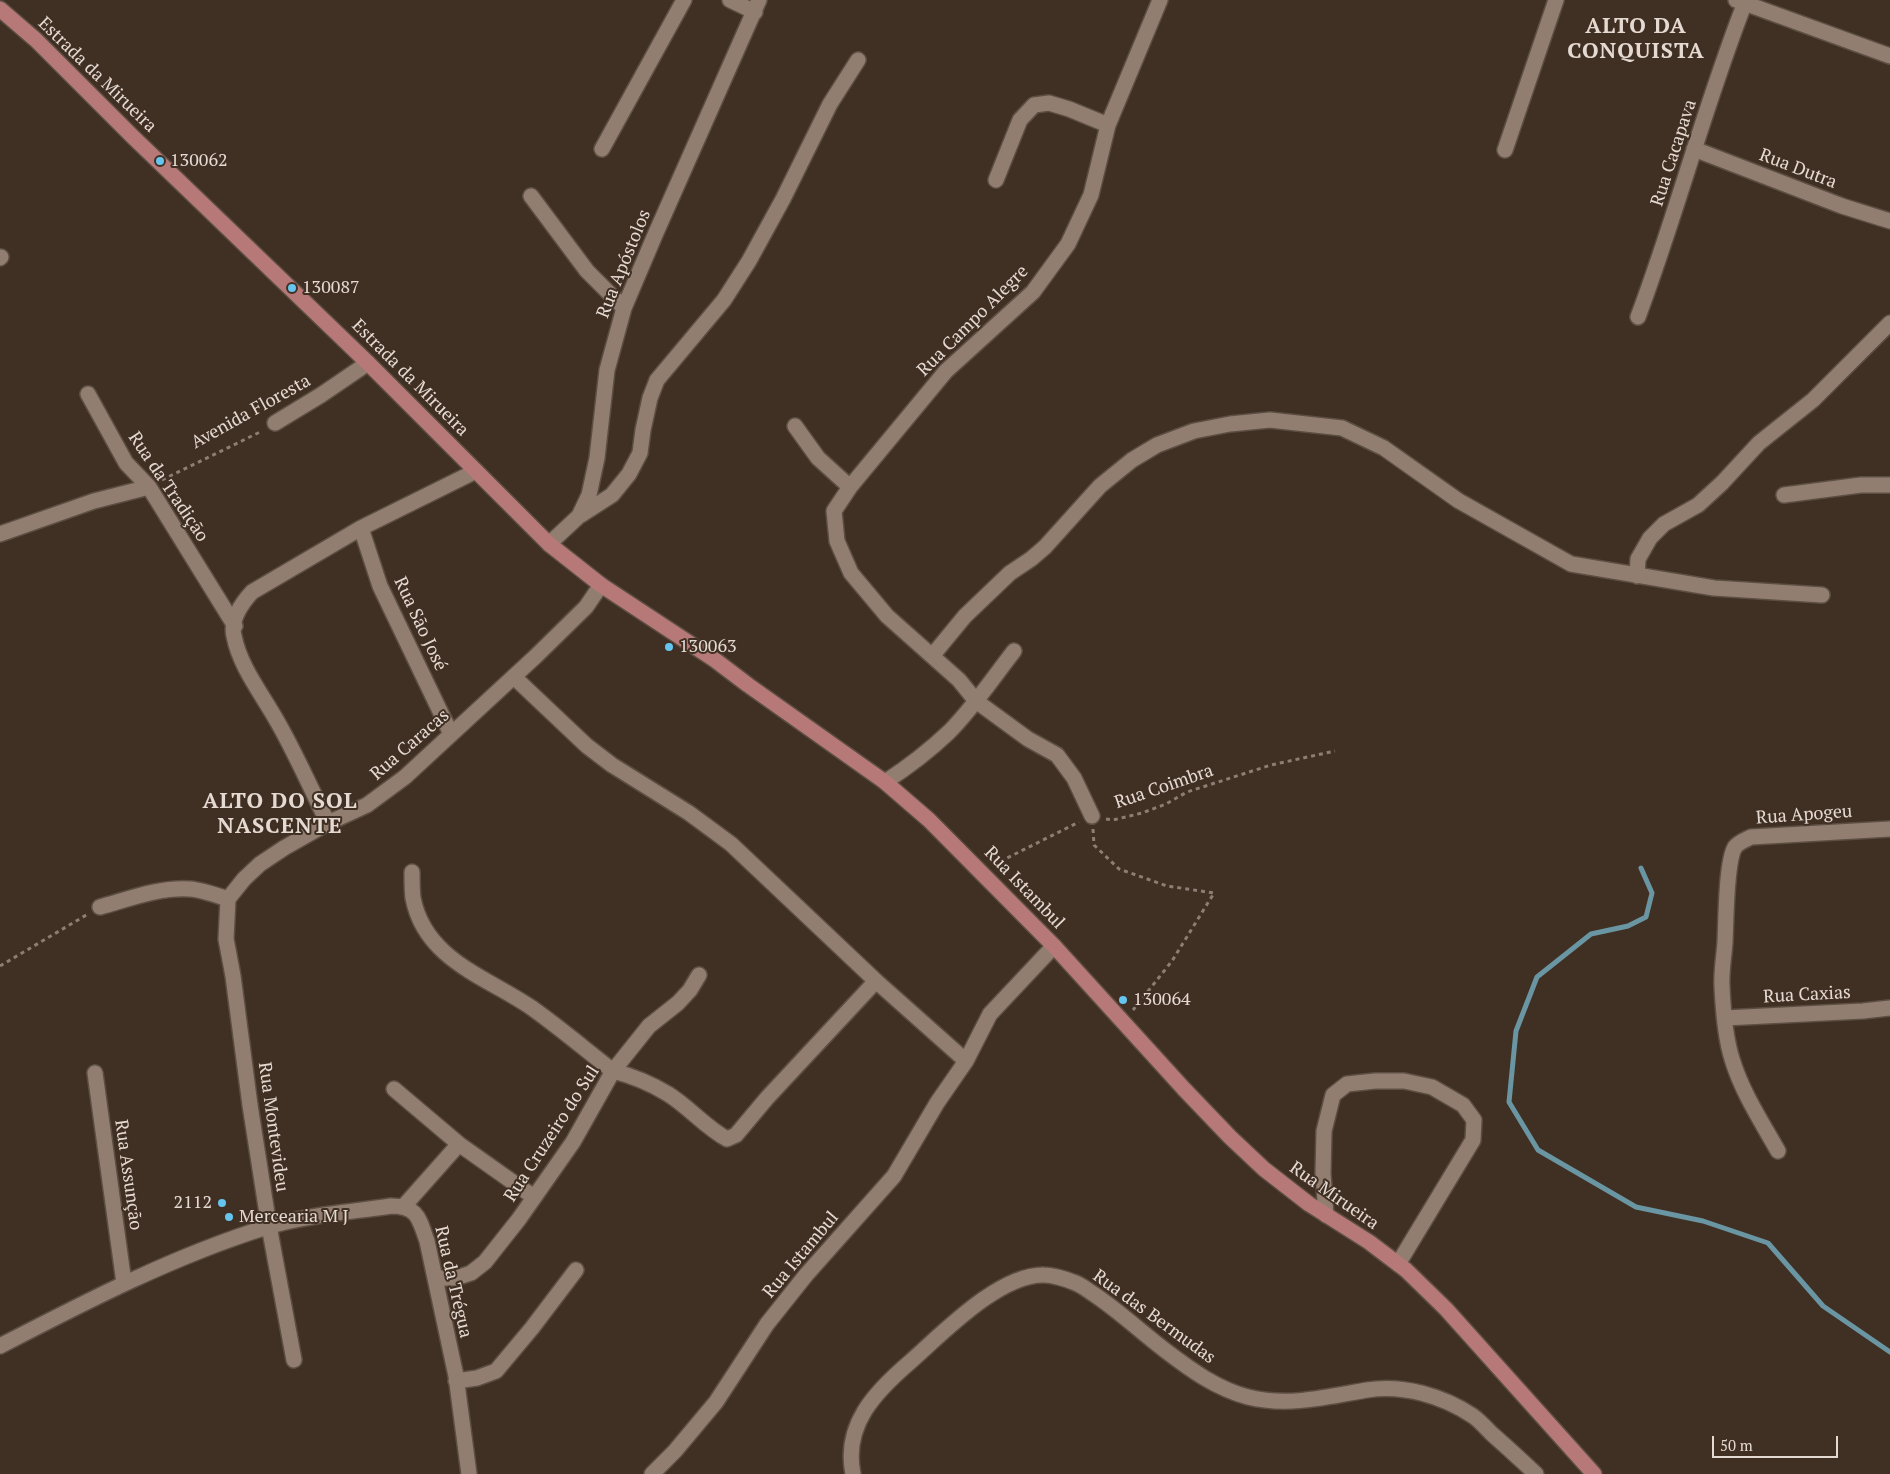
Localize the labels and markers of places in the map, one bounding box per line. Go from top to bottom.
place label: 130062 [170,150,228,172]
marker: 130062 [154,155,166,167]
place label: 130087 [302,277,360,299]
marker: 130087 [286,282,298,294]
place label: 130063 [679,636,737,658]
marker: 130063 [663,641,675,653]
place label: 130064 [1133,989,1191,1011]
marker: 130064 [1117,994,1129,1006]
place label: 2112 [174,1192,212,1214]
marker: 2112 [216,1197,228,1209]
place label: Mercearia M J [239,1206,349,1228]
marker: Mercearia M J [223,1211,235,1223]

